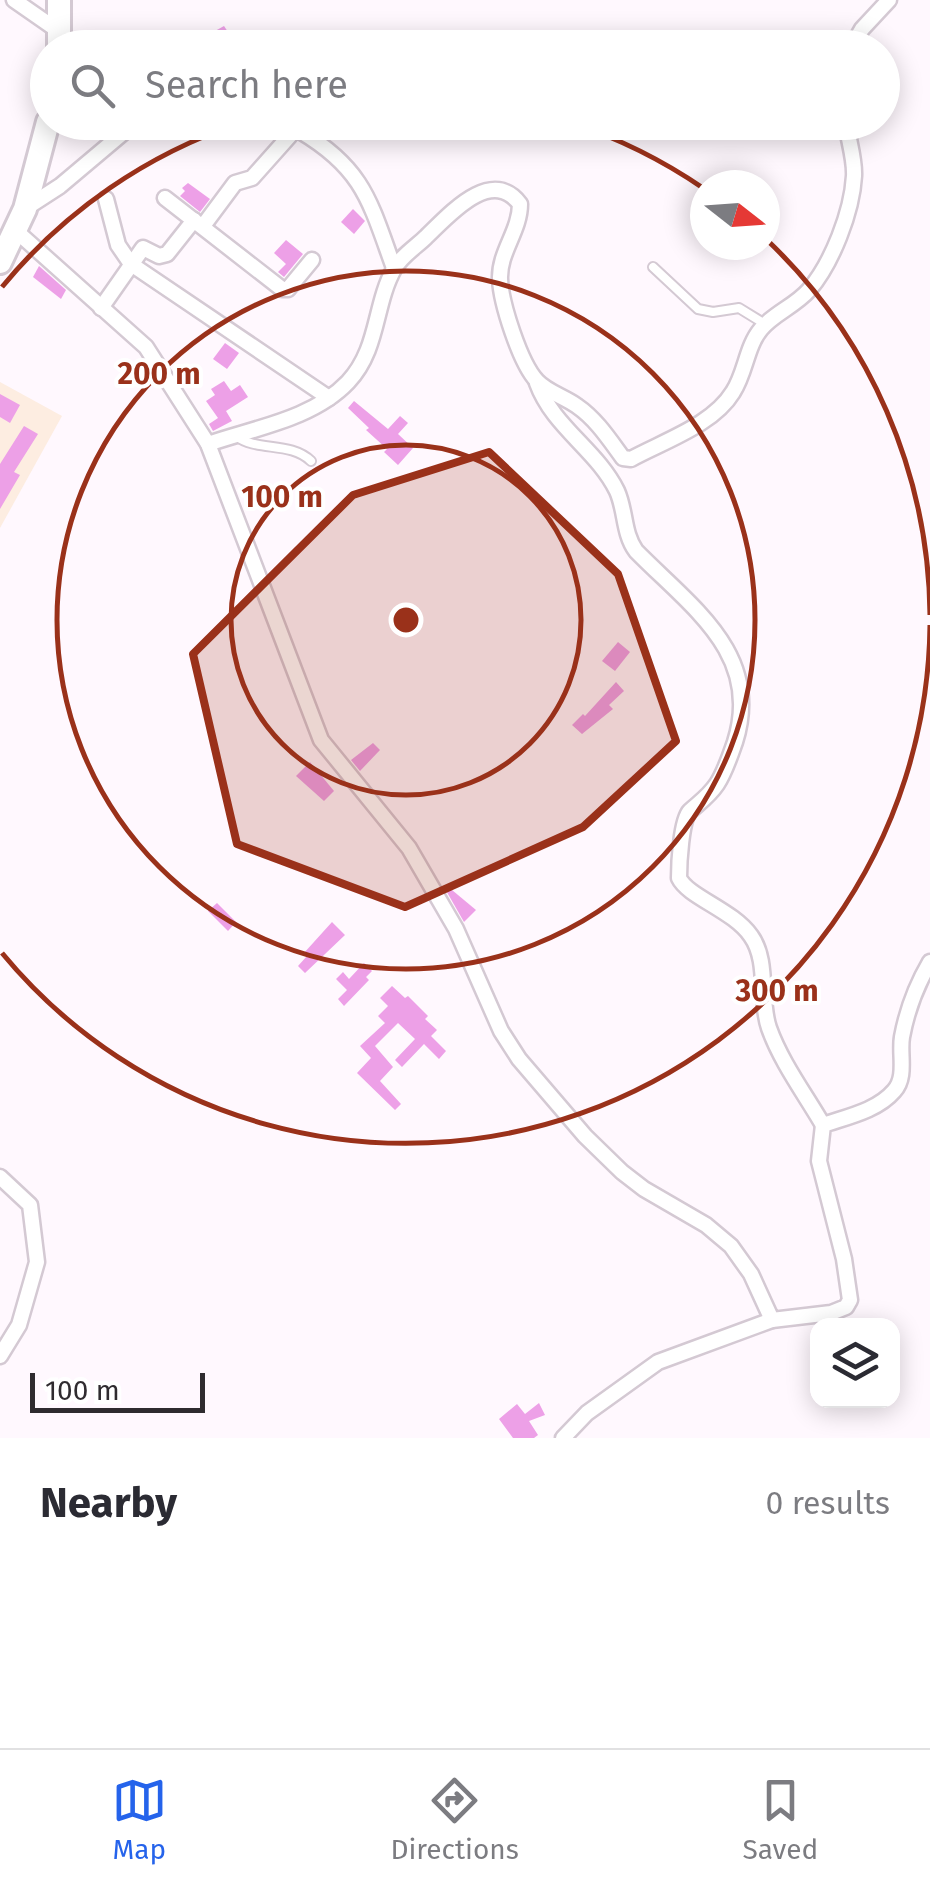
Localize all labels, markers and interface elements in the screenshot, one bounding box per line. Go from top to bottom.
search box [30,30,900,140]
icon: search [65,58,120,113]
text: Search here [145,62,348,108]
north arrow [690,170,780,260]
text: 200 m [117,356,201,392]
text: 100 m [241,479,323,515]
centre of rings [388,602,424,638]
text: 300 m [734,973,819,1009]
map controls [810,1318,900,1408]
button: layers [810,1318,900,1408]
scale bar [30,1368,205,1412]
text: 100 m [45,1374,120,1407]
text: Nearby [40,1478,177,1528]
text: 0 results [765,1484,890,1522]
tab: Map [112,1773,167,1866]
tab: Directions [390,1773,519,1866]
tab: Saved [742,1773,818,1866]

